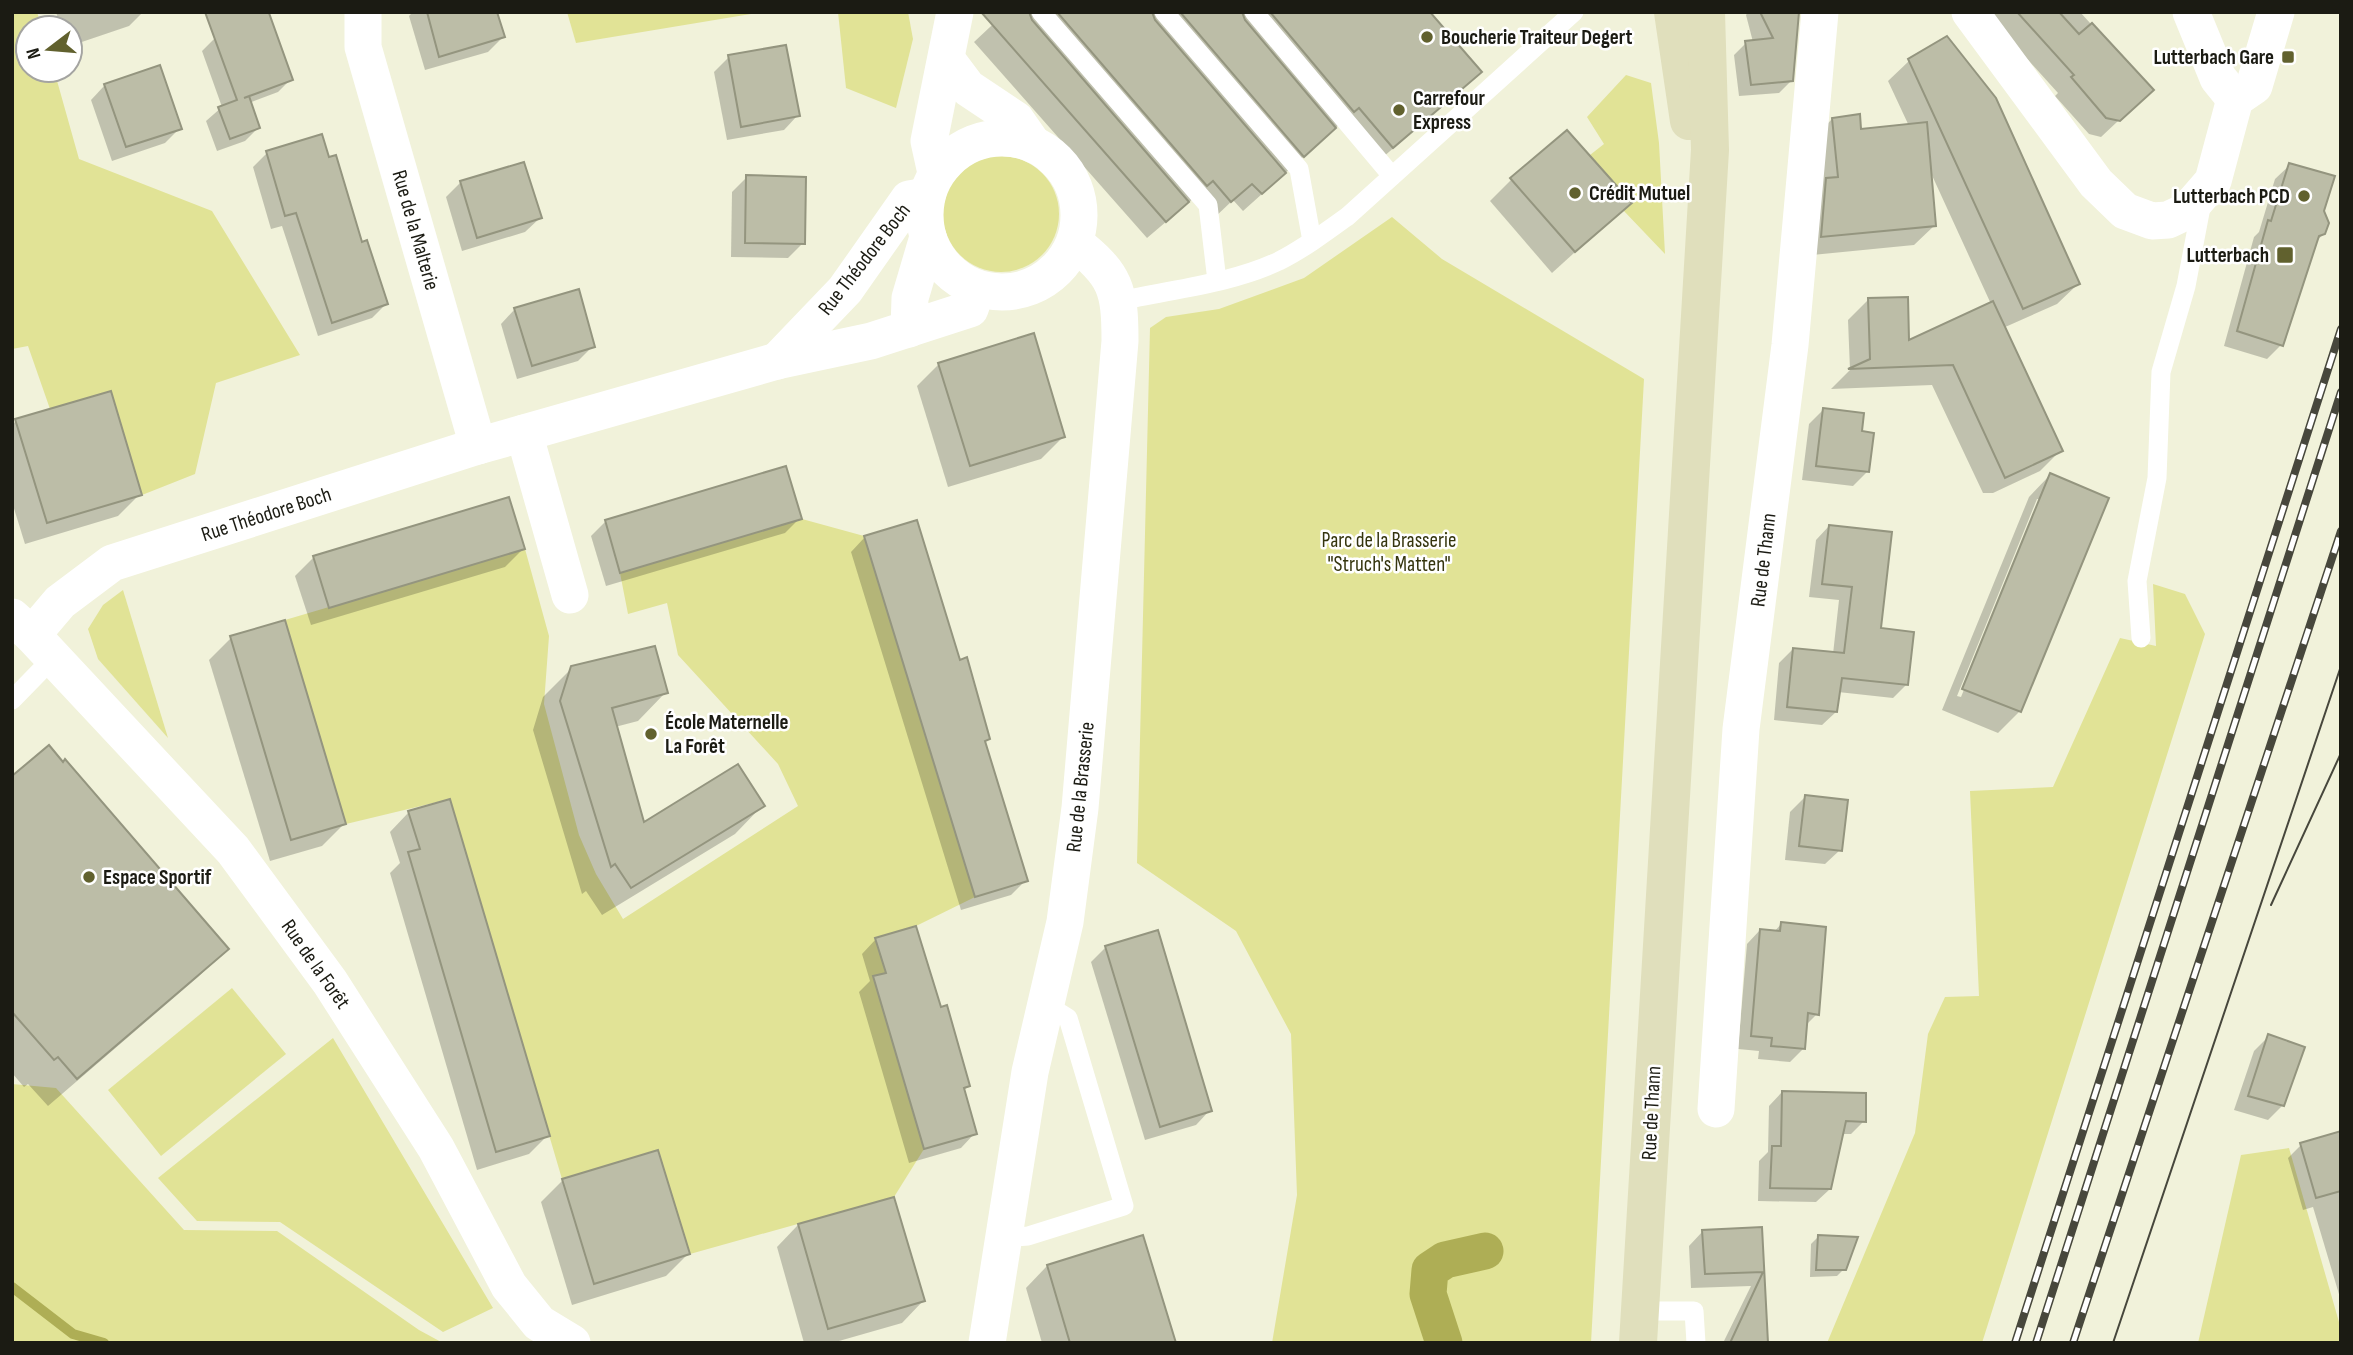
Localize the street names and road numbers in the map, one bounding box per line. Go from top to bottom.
street label: Rue de la Malterie [386,167,445,293]
street label: Rue Théodore Boch [813,198,916,320]
street label: Rue Théodore Boch [198,482,334,547]
street label: Rue de Thann [1745,512,1782,608]
street label: Rue de la Brasserie [1061,721,1100,853]
street label: Rue de la Forêt [276,915,355,1014]
street label: Rue de Thann [1637,1065,1666,1161]

